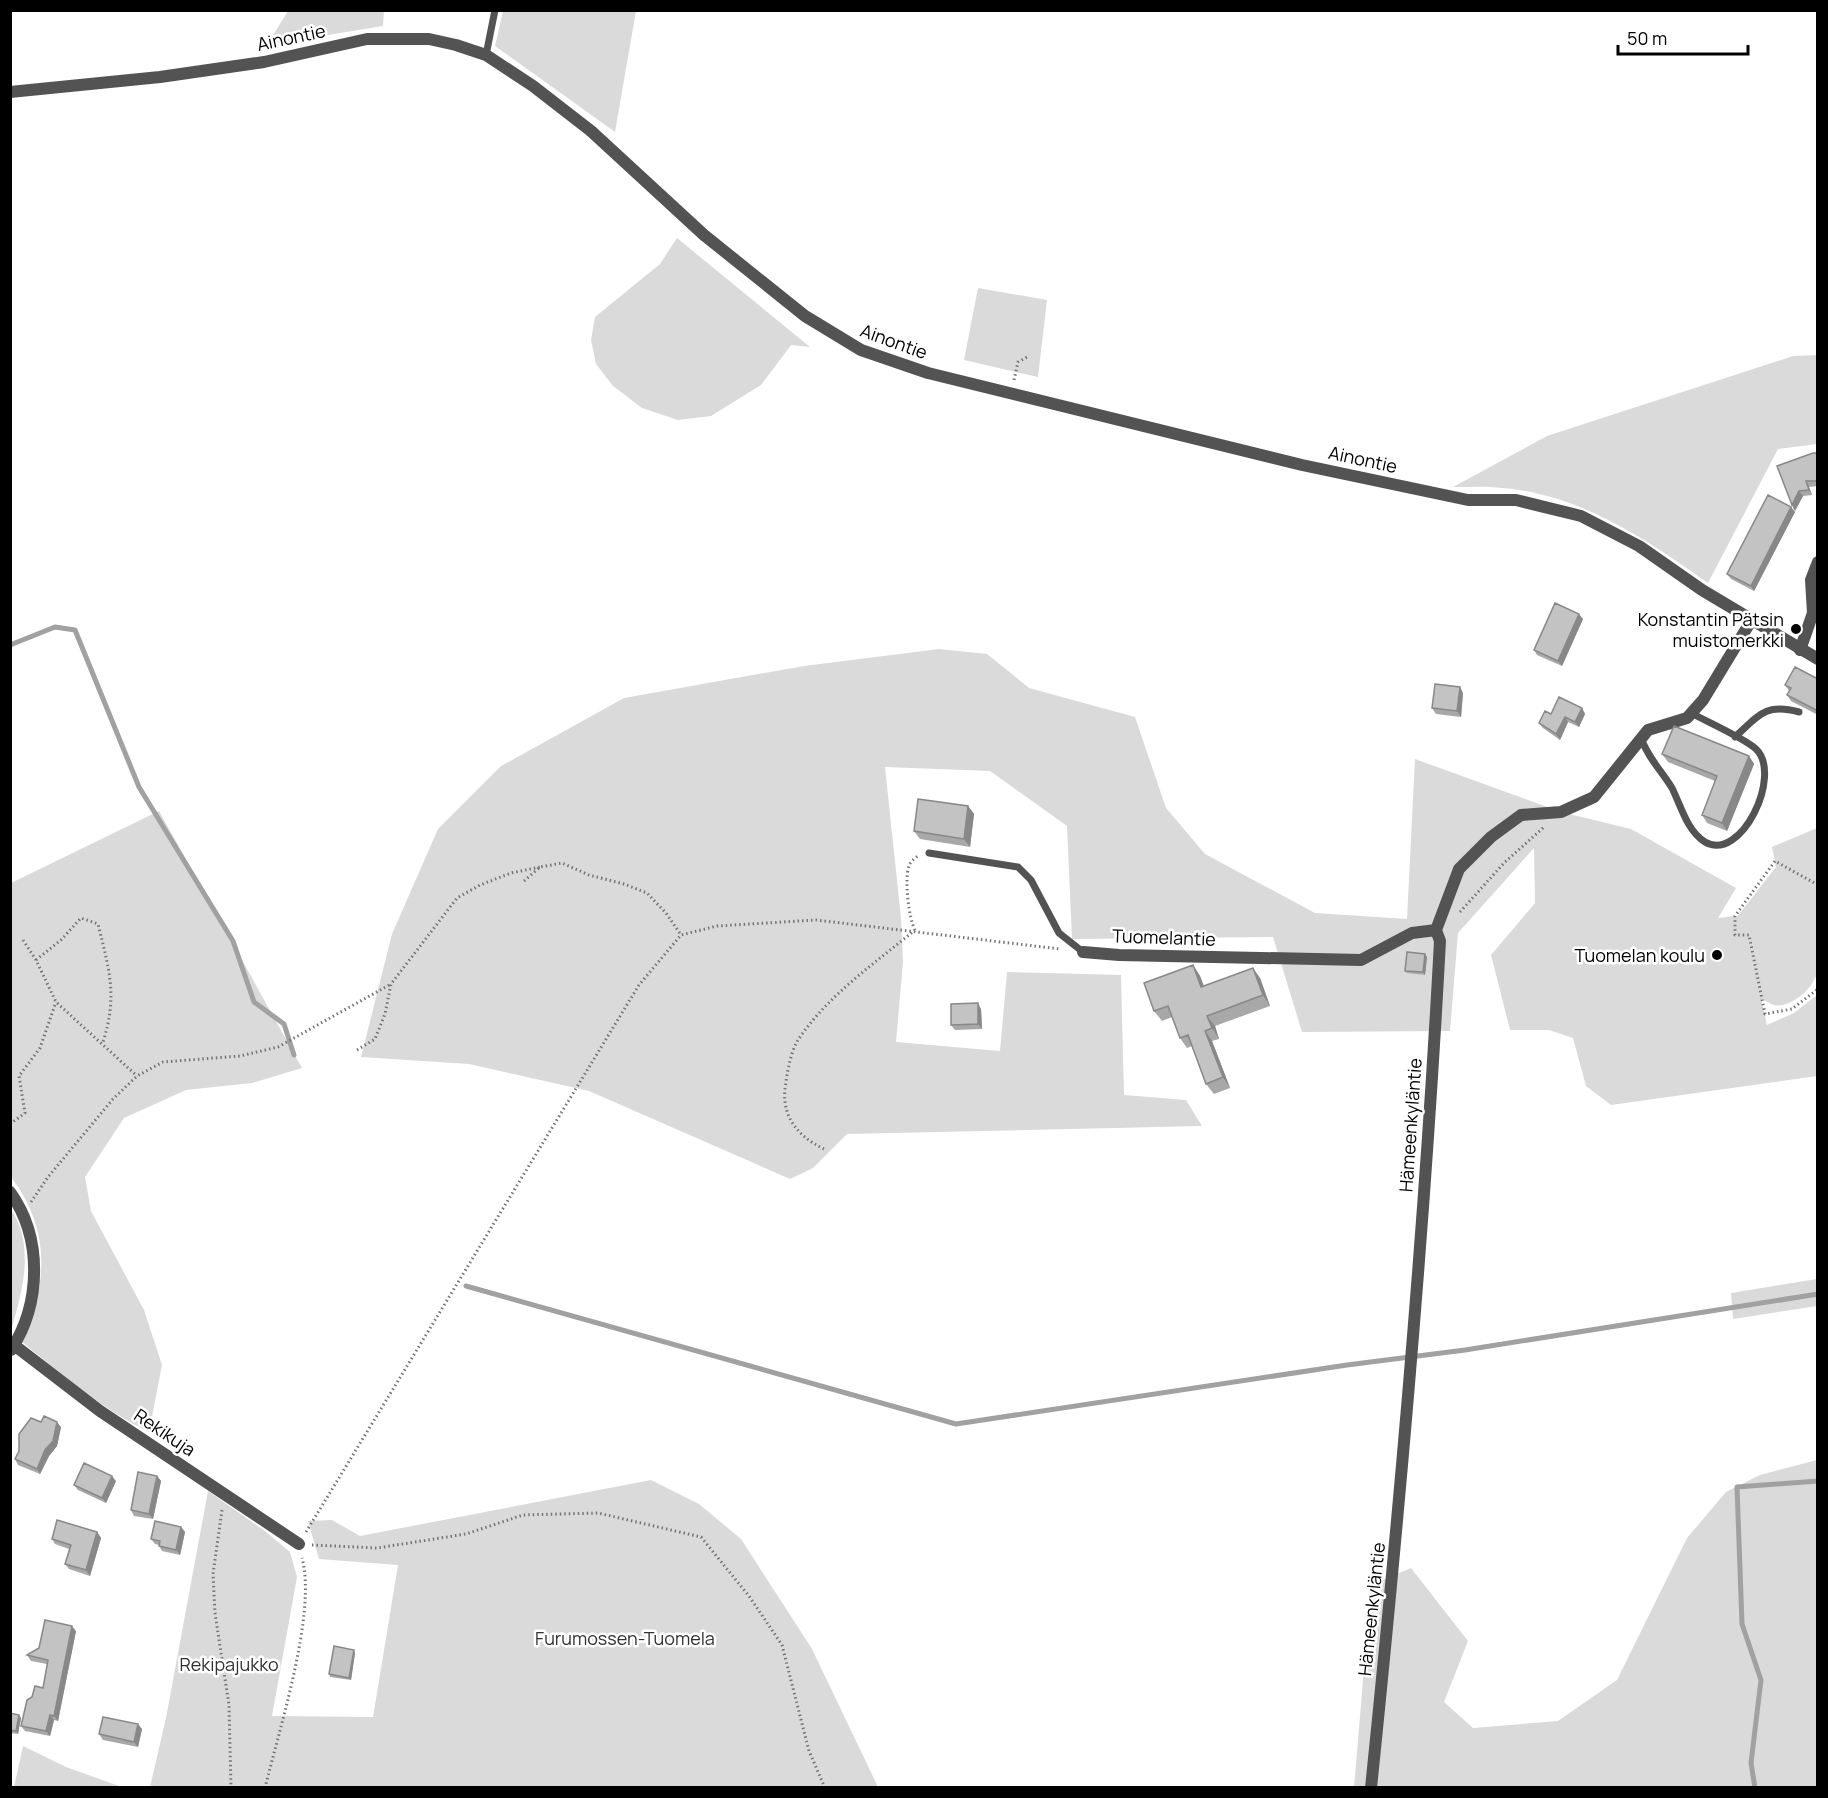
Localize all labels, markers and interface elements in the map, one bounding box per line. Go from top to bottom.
street label: Ainontie [255,18,327,56]
scale bar [1618,18,1748,56]
text: 50 m [1627,26,1667,50]
street label: Ainontie [857,318,931,364]
street label: Ainontie [1327,440,1399,478]
place label: Konstantin Pätsin muistomerkki [1638,607,1784,652]
marker: Konstantin Pätsin muistomerkki [1789,622,1803,636]
street label: Tuomelantie [1112,923,1216,951]
place label: Tuomelan koulu [1575,943,1705,967]
marker: Tuomelan koulu [1710,948,1724,962]
street label: Hämeenkyläntie [1393,1057,1427,1193]
street label: Rekikuja [130,1403,200,1461]
street label: Hämeenkyläntie [1352,1541,1390,1677]
park label: Furumossen-Tuomela [535,1626,715,1650]
park label: Rekipajukko [179,1652,279,1676]

